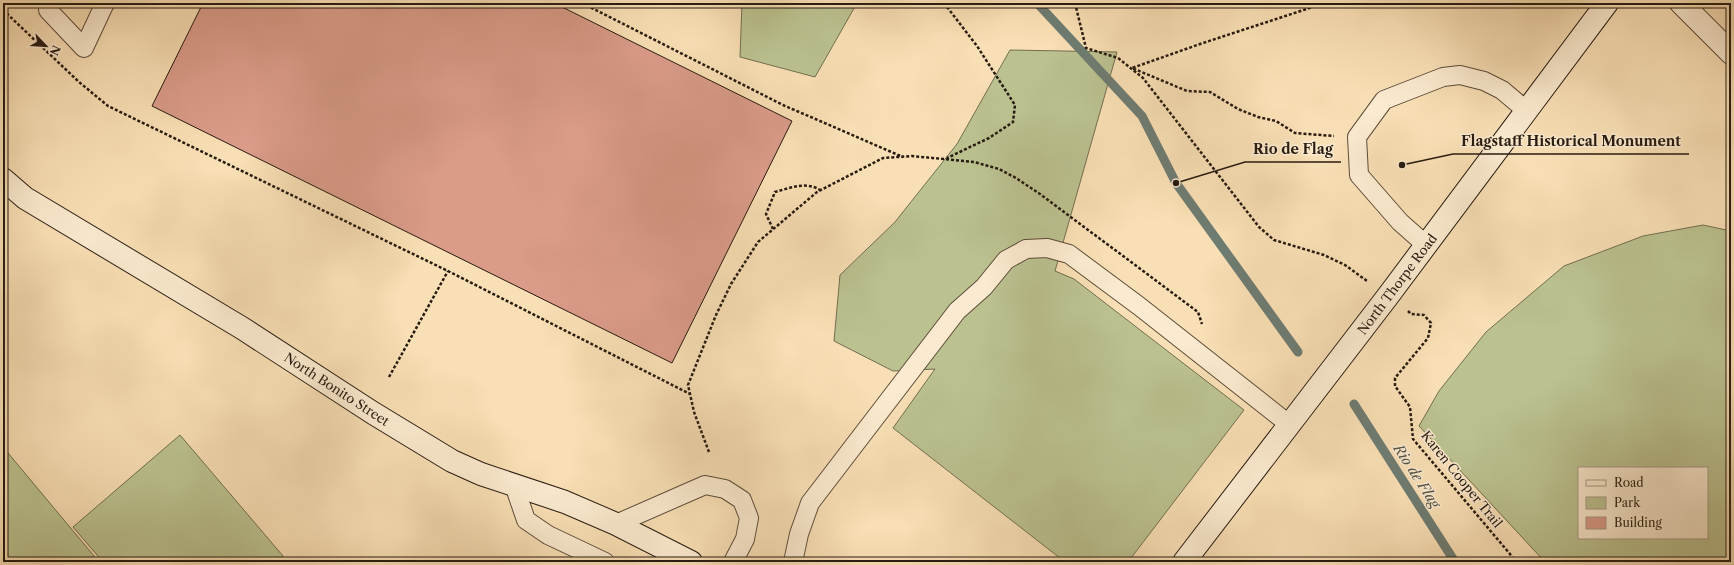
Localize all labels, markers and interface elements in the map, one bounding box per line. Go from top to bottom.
north arrow [26,26,66,66]
text: N [47,43,63,58]
callout: Flagstaff Historical Monument [1453,128,1689,154]
text: Flagstaff Historical Monument [1461,132,1681,150]
callout: Rio de Flag [1245,136,1341,162]
text: Rio de Flag [1253,140,1334,158]
street label: North Thorpe Road [1354,230,1440,338]
street label: North Bonito Street [281,349,393,429]
street label: Karen Cooper Trail [1418,427,1506,531]
water label: Rio de Flag [1389,440,1445,513]
legend [1578,467,1708,539]
text: Road [1614,475,1644,490]
text: Park [1614,495,1641,510]
text: Building [1614,515,1662,530]

